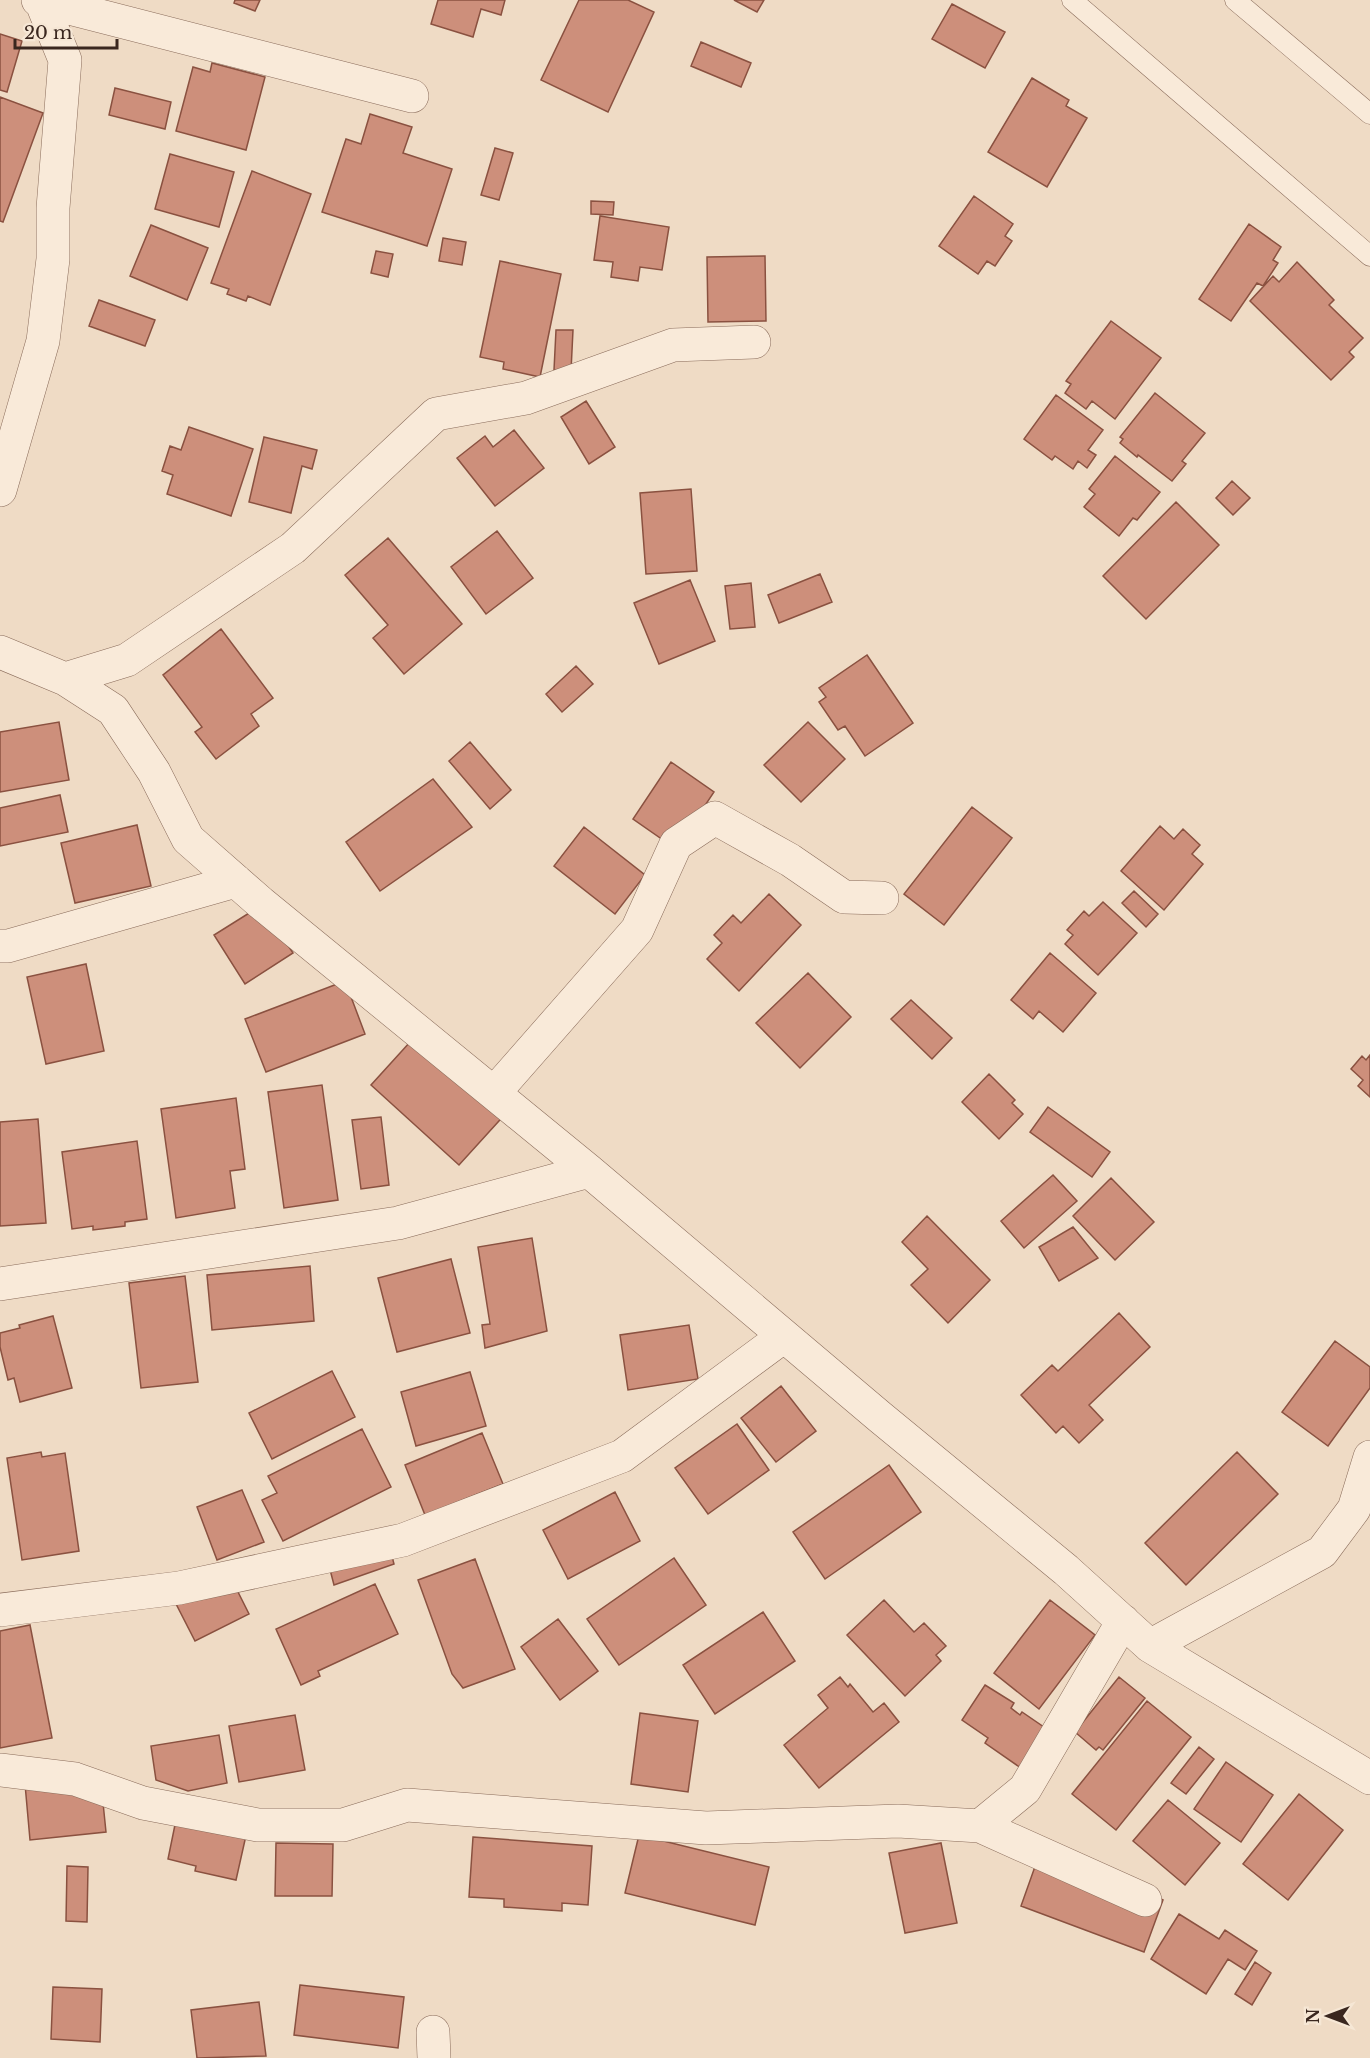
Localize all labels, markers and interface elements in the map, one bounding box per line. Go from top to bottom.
scale bar [15,12,117,50]
text: 20 m [24,22,72,44]
north arrow [1298,1986,1358,2046]
text: N [1303,2008,1323,2024]

